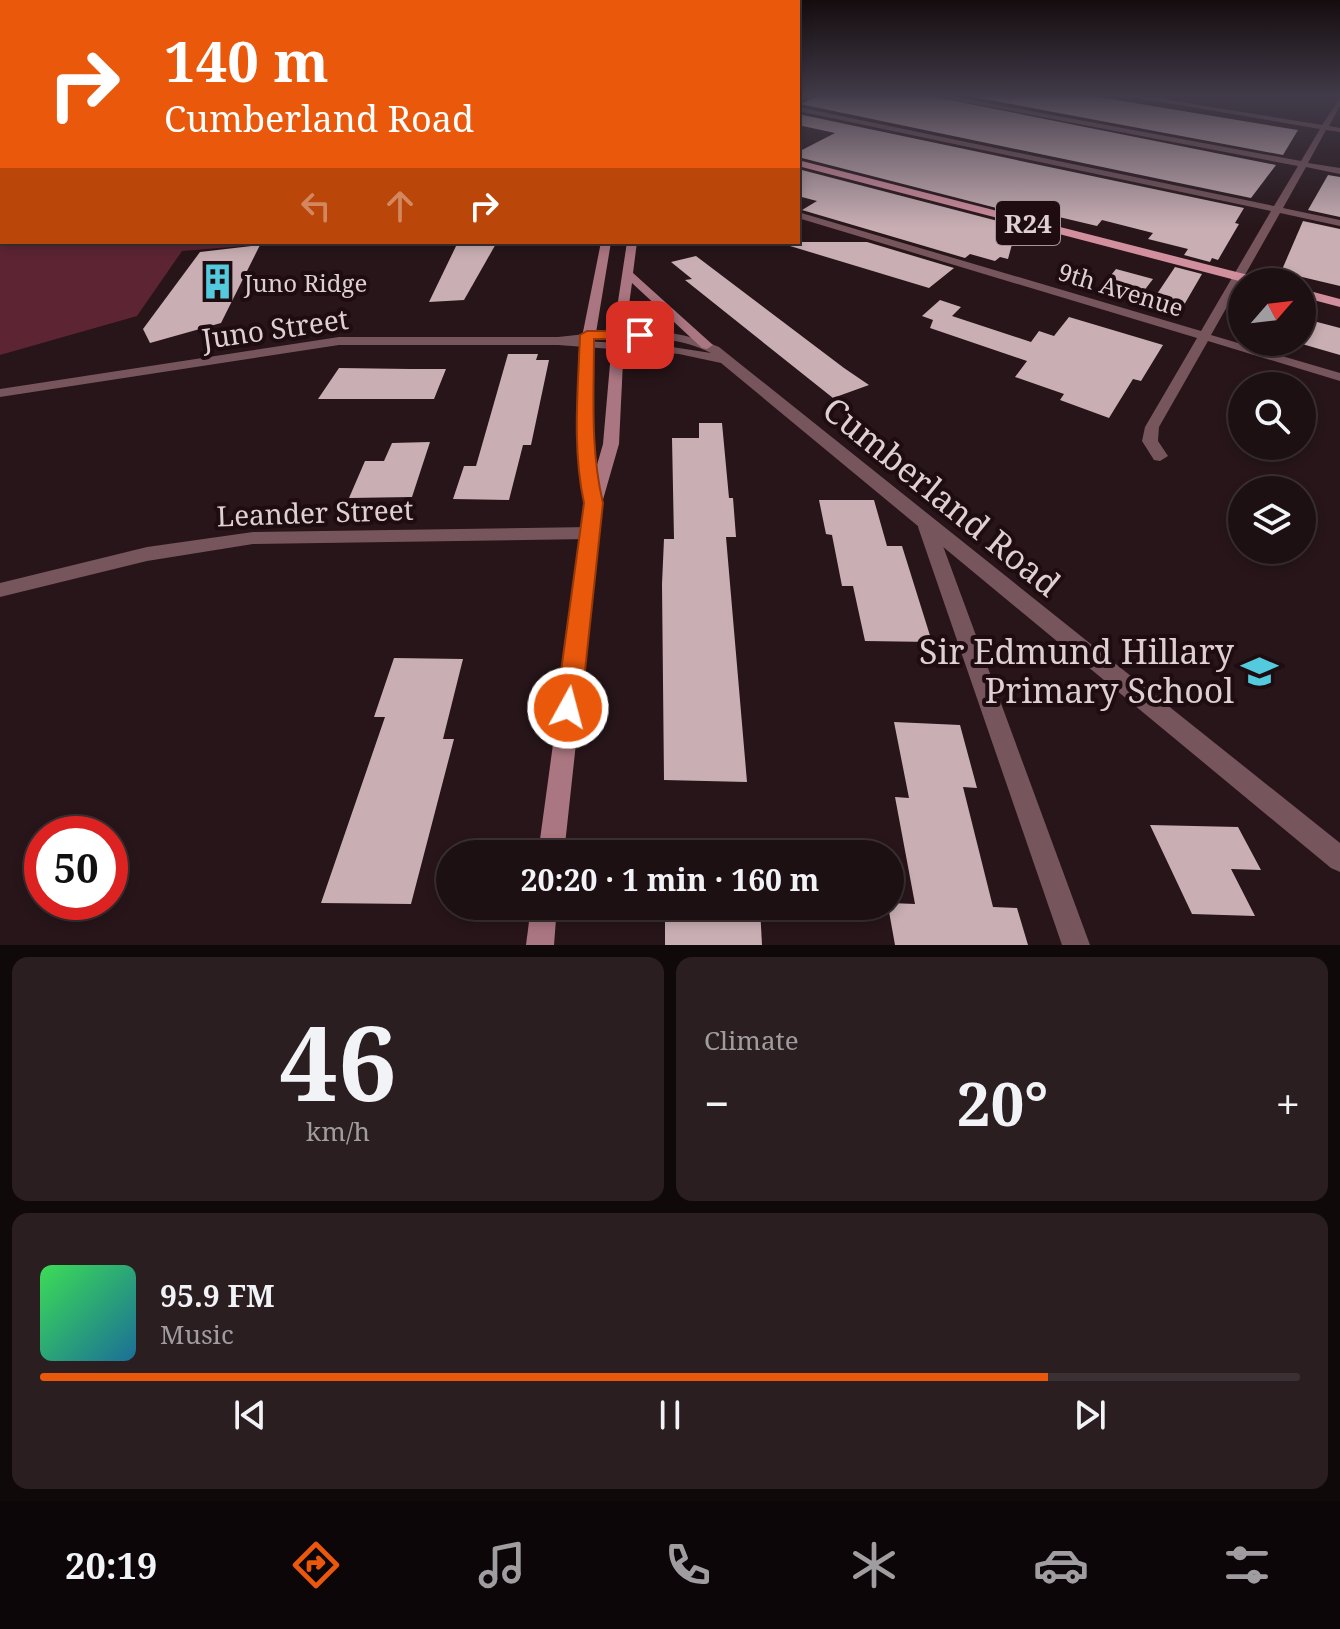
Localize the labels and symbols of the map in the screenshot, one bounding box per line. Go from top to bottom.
road number: R24 [996,201,1060,245]
street label: 9th Avenue [1054,254,1188,324]
building icon: Juno Ridge [199,263,237,301]
place label: Juno Ridge [243,266,367,299]
north arrow [1228,268,1316,356]
street label: Juno Street [198,299,351,357]
pin [606,301,674,369]
street label: Cumberland Road [814,386,1070,606]
street label: Leander Street [216,490,414,534]
place label: Sir Edmund Hillary Primary School [919,628,1235,713]
school or university icon: Sir Edmund Hillary Primary School [1241,652,1279,690]
position arrow [526,666,610,750]
speed limit sign: 50 [24,816,128,920]

